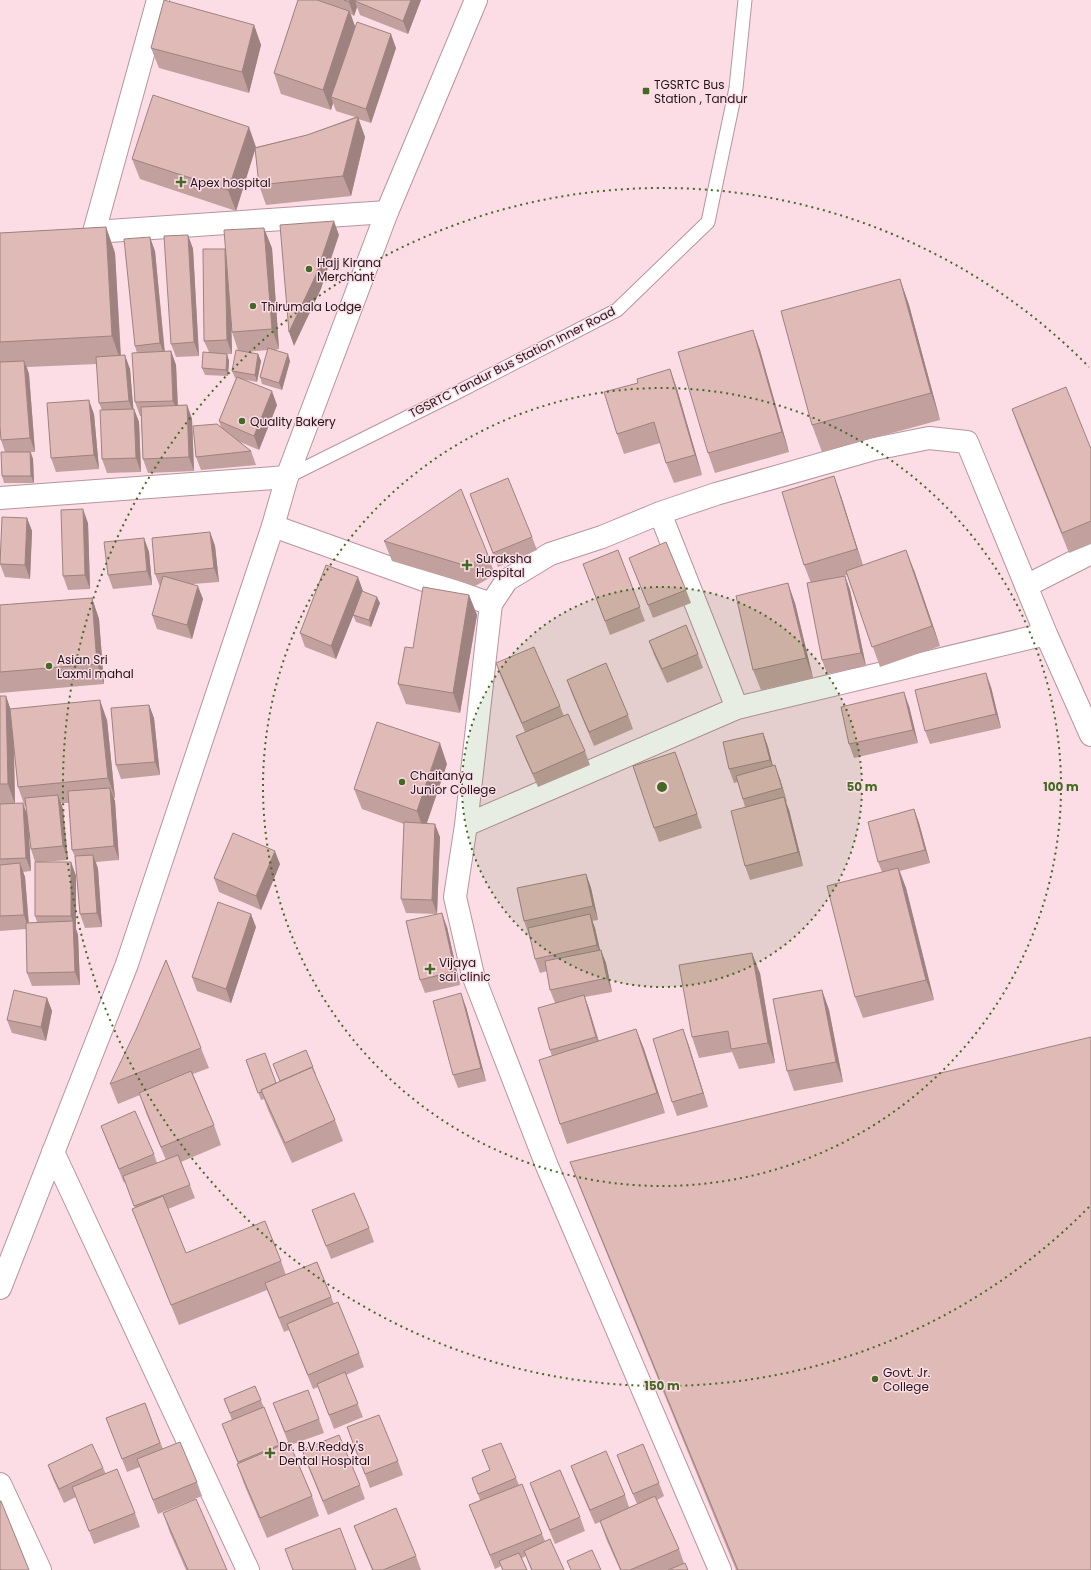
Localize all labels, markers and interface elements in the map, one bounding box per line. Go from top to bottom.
place label: TGSRTC Bus Station , Tandur [654,76,748,107]
marker: TGSRTC Bus Station , Tandur [641,86,651,96]
place label: Apex hospital [190,174,271,191]
marker: Apex hospital [175,176,187,188]
place label: Hajj Kirana Merchant [317,254,381,285]
marker: Hajj Kirana Merchant [304,264,314,274]
place label: Thirumala Lodge [261,298,362,315]
marker: Thirumala Lodge [248,301,258,311]
street label: TGSRTC Tandur Bus Station Inner Road [406,302,618,422]
place label: Quality Bakery [250,413,336,430]
marker: Quality Bakery [237,416,247,426]
place label: Suraksha Hospital [476,550,532,581]
marker: Suraksha Hospital [461,559,473,571]
place label: Asian Sri Laxmi mahal [57,651,134,682]
marker: Asian Sri Laxmi mahal [44,661,54,671]
place label: Chaitanya Junior College [410,767,496,798]
marker: Chaitanya Junior College [397,777,407,787]
text: 50 m [847,778,878,795]
text: 100 m [1043,778,1079,795]
centre of rings [655,780,669,794]
place label: Vijaya sai clinic [439,954,491,985]
marker: Vijaya sai clinic [424,963,436,975]
place label: Govt. Jr. College [883,1364,930,1395]
marker: Govt. Jr. College [870,1374,880,1384]
text: 150 m [644,1377,680,1394]
place label: Dr. B.V.Reddy's Dental Hospital [279,1438,370,1469]
marker: Dr. B.V.Reddy's Dental Hospital [264,1447,276,1459]

